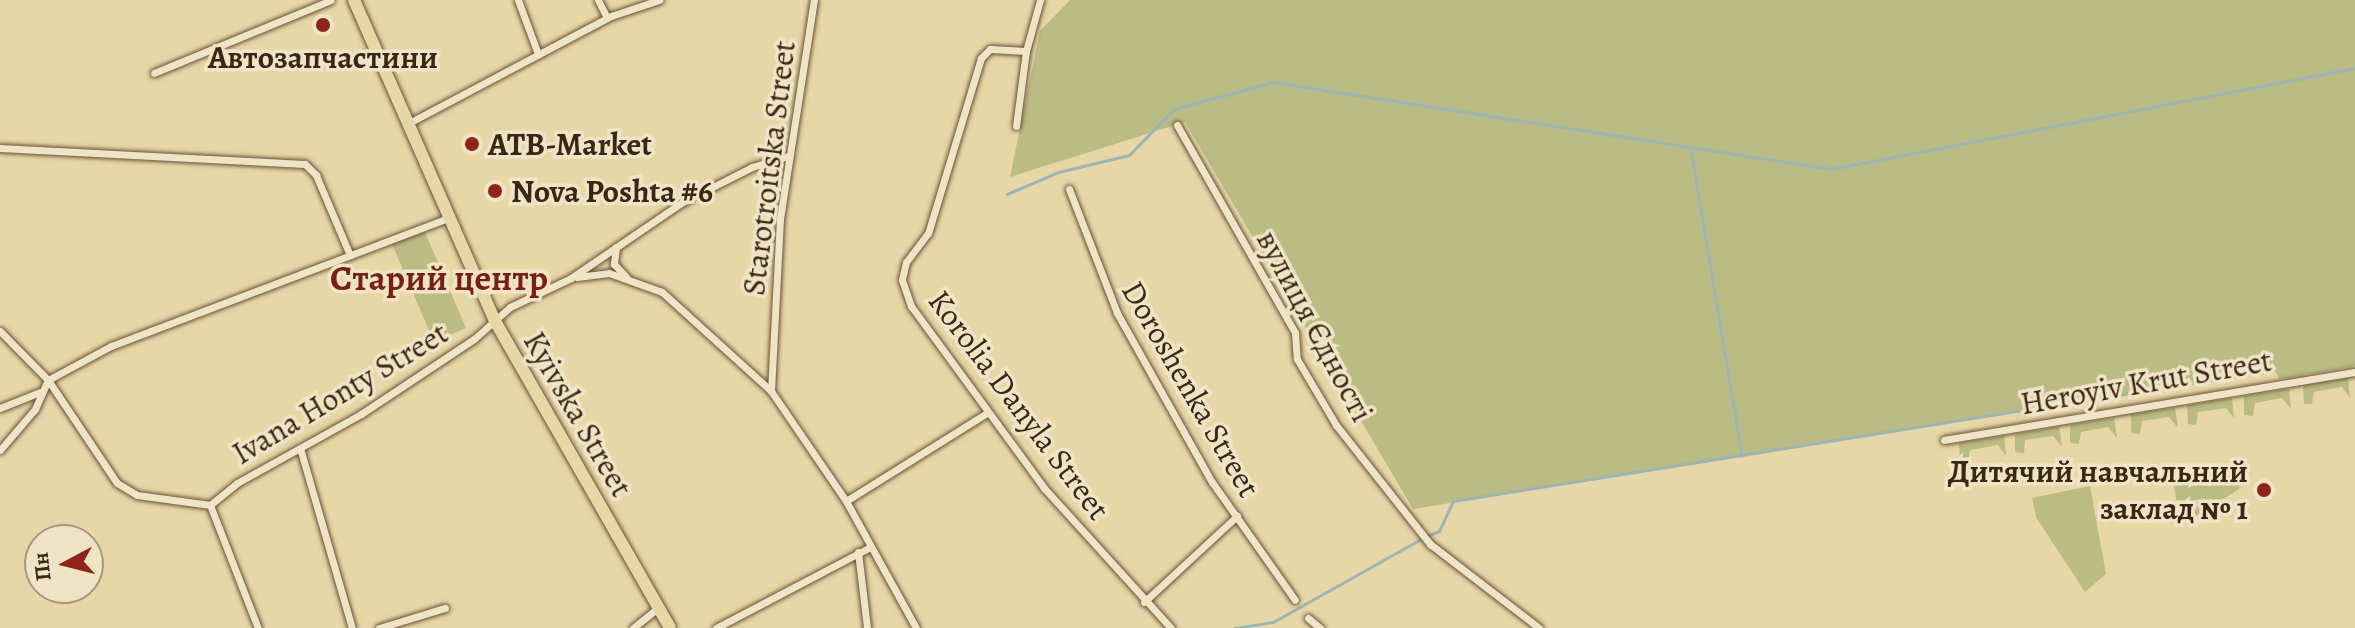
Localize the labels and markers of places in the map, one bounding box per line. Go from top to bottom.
marker: Автозапчастини [314,16,332,34]
place label: Автозапчастини [208,38,438,76]
place label: ATB-Market [488,125,652,163]
marker: ATB-Market [463,135,481,153]
place label: Nova Poshta #6 [511,172,713,210]
marker: Nova Poshta #6 [486,182,504,200]
place label: Дитячий навчальний заклад № 1 [1948,453,2248,528]
marker: Дитячий навчальний заклад № 1 [2255,481,2273,499]

